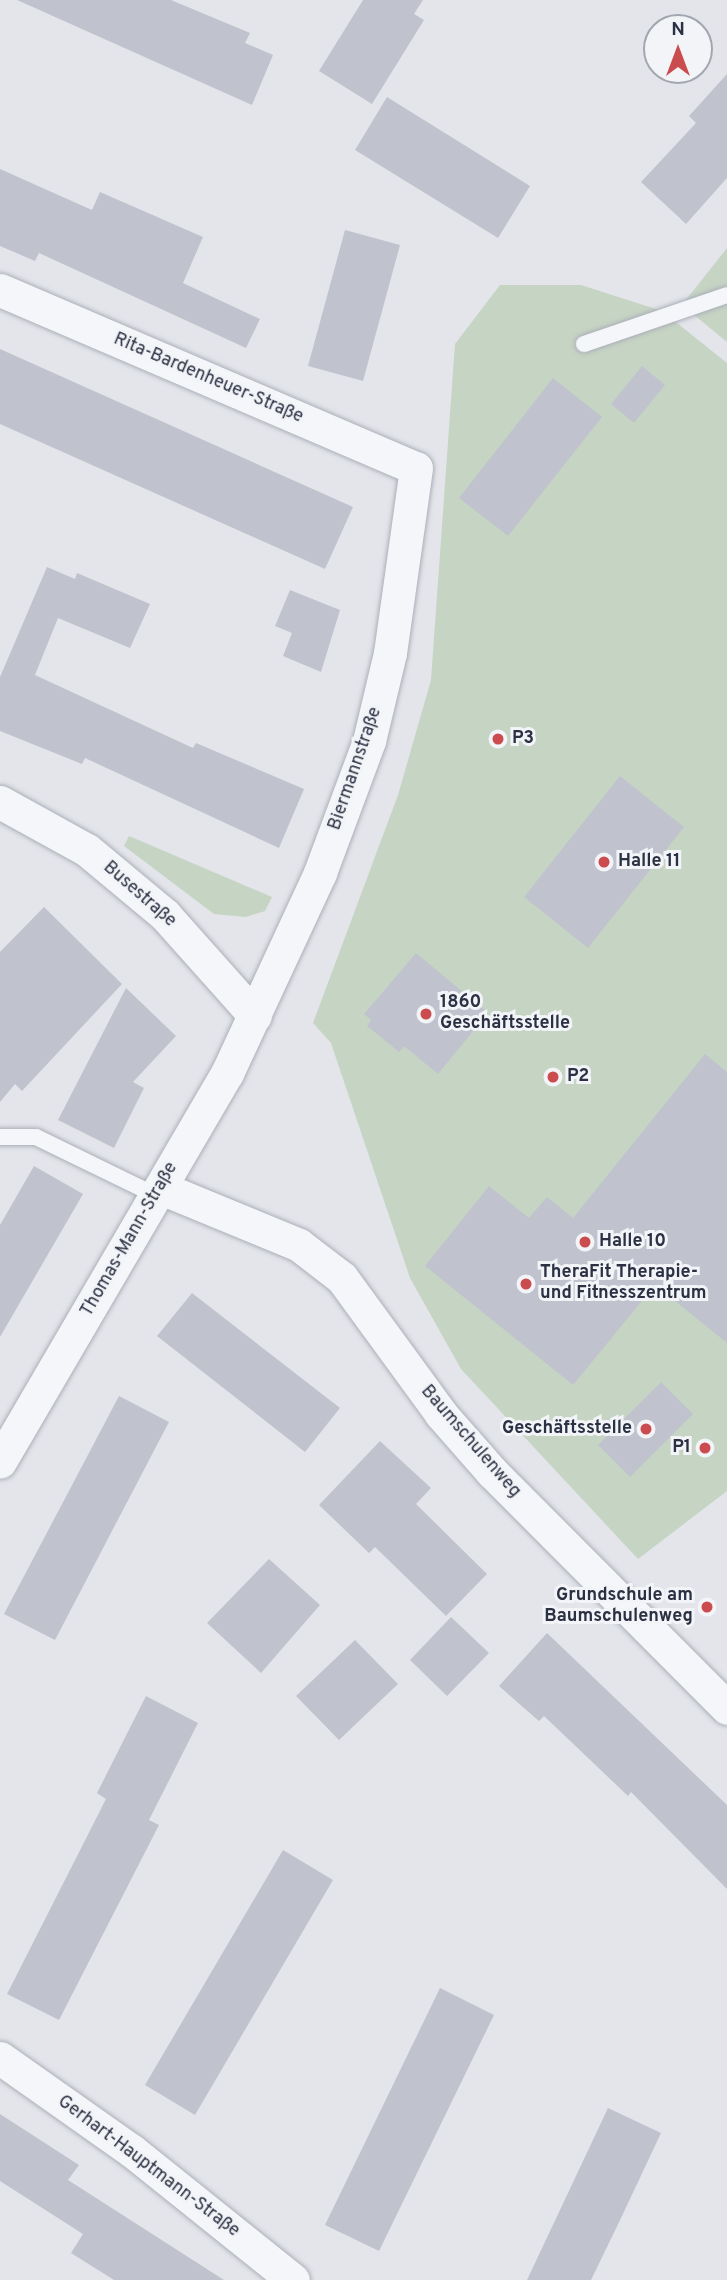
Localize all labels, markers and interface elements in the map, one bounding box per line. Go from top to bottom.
north arrow [643,14,713,84]
text: N [671,18,685,42]
street label: Rita-Bardenheuer-Straße [110,329,306,429]
street label: Biermannstraße [325,705,387,833]
place label: P3 [512,728,534,750]
marker: P3 [490,731,506,747]
place label: Halle 11 [618,851,680,873]
marker: Halle 11 [596,854,612,870]
street label: Busestraße [98,857,180,933]
place label: 1860 Geschäftsstelle [440,993,570,1036]
marker: 1860 Geschäftsstelle [418,1006,434,1022]
place label: P2 [567,1066,589,1088]
marker: P2 [545,1069,561,1085]
street label: Thomas-Mann-Straße [77,1159,183,1321]
place label: Halle 10 [599,1231,666,1253]
marker: Halle 10 [577,1234,593,1250]
place label: TheraFit Therapie- und Fitnesszentrum [540,1263,707,1306]
marker: TheraFit Therapie- und Fitnesszentrum [518,1276,534,1292]
street label: Baumschulenweg [415,1381,525,1503]
place label: Geschäftsstelle [502,1418,632,1440]
marker: Geschäftsstelle [638,1421,654,1437]
place label: P1 [672,1437,691,1459]
marker: P1 [697,1440,713,1456]
place label: Grundschule am Baumschulenweg [544,1586,693,1628]
marker: Grundschule am Baumschulenweg [699,1599,715,1615]
street label: Gerhart-Hauptmann-Straße [53,2092,243,2242]

